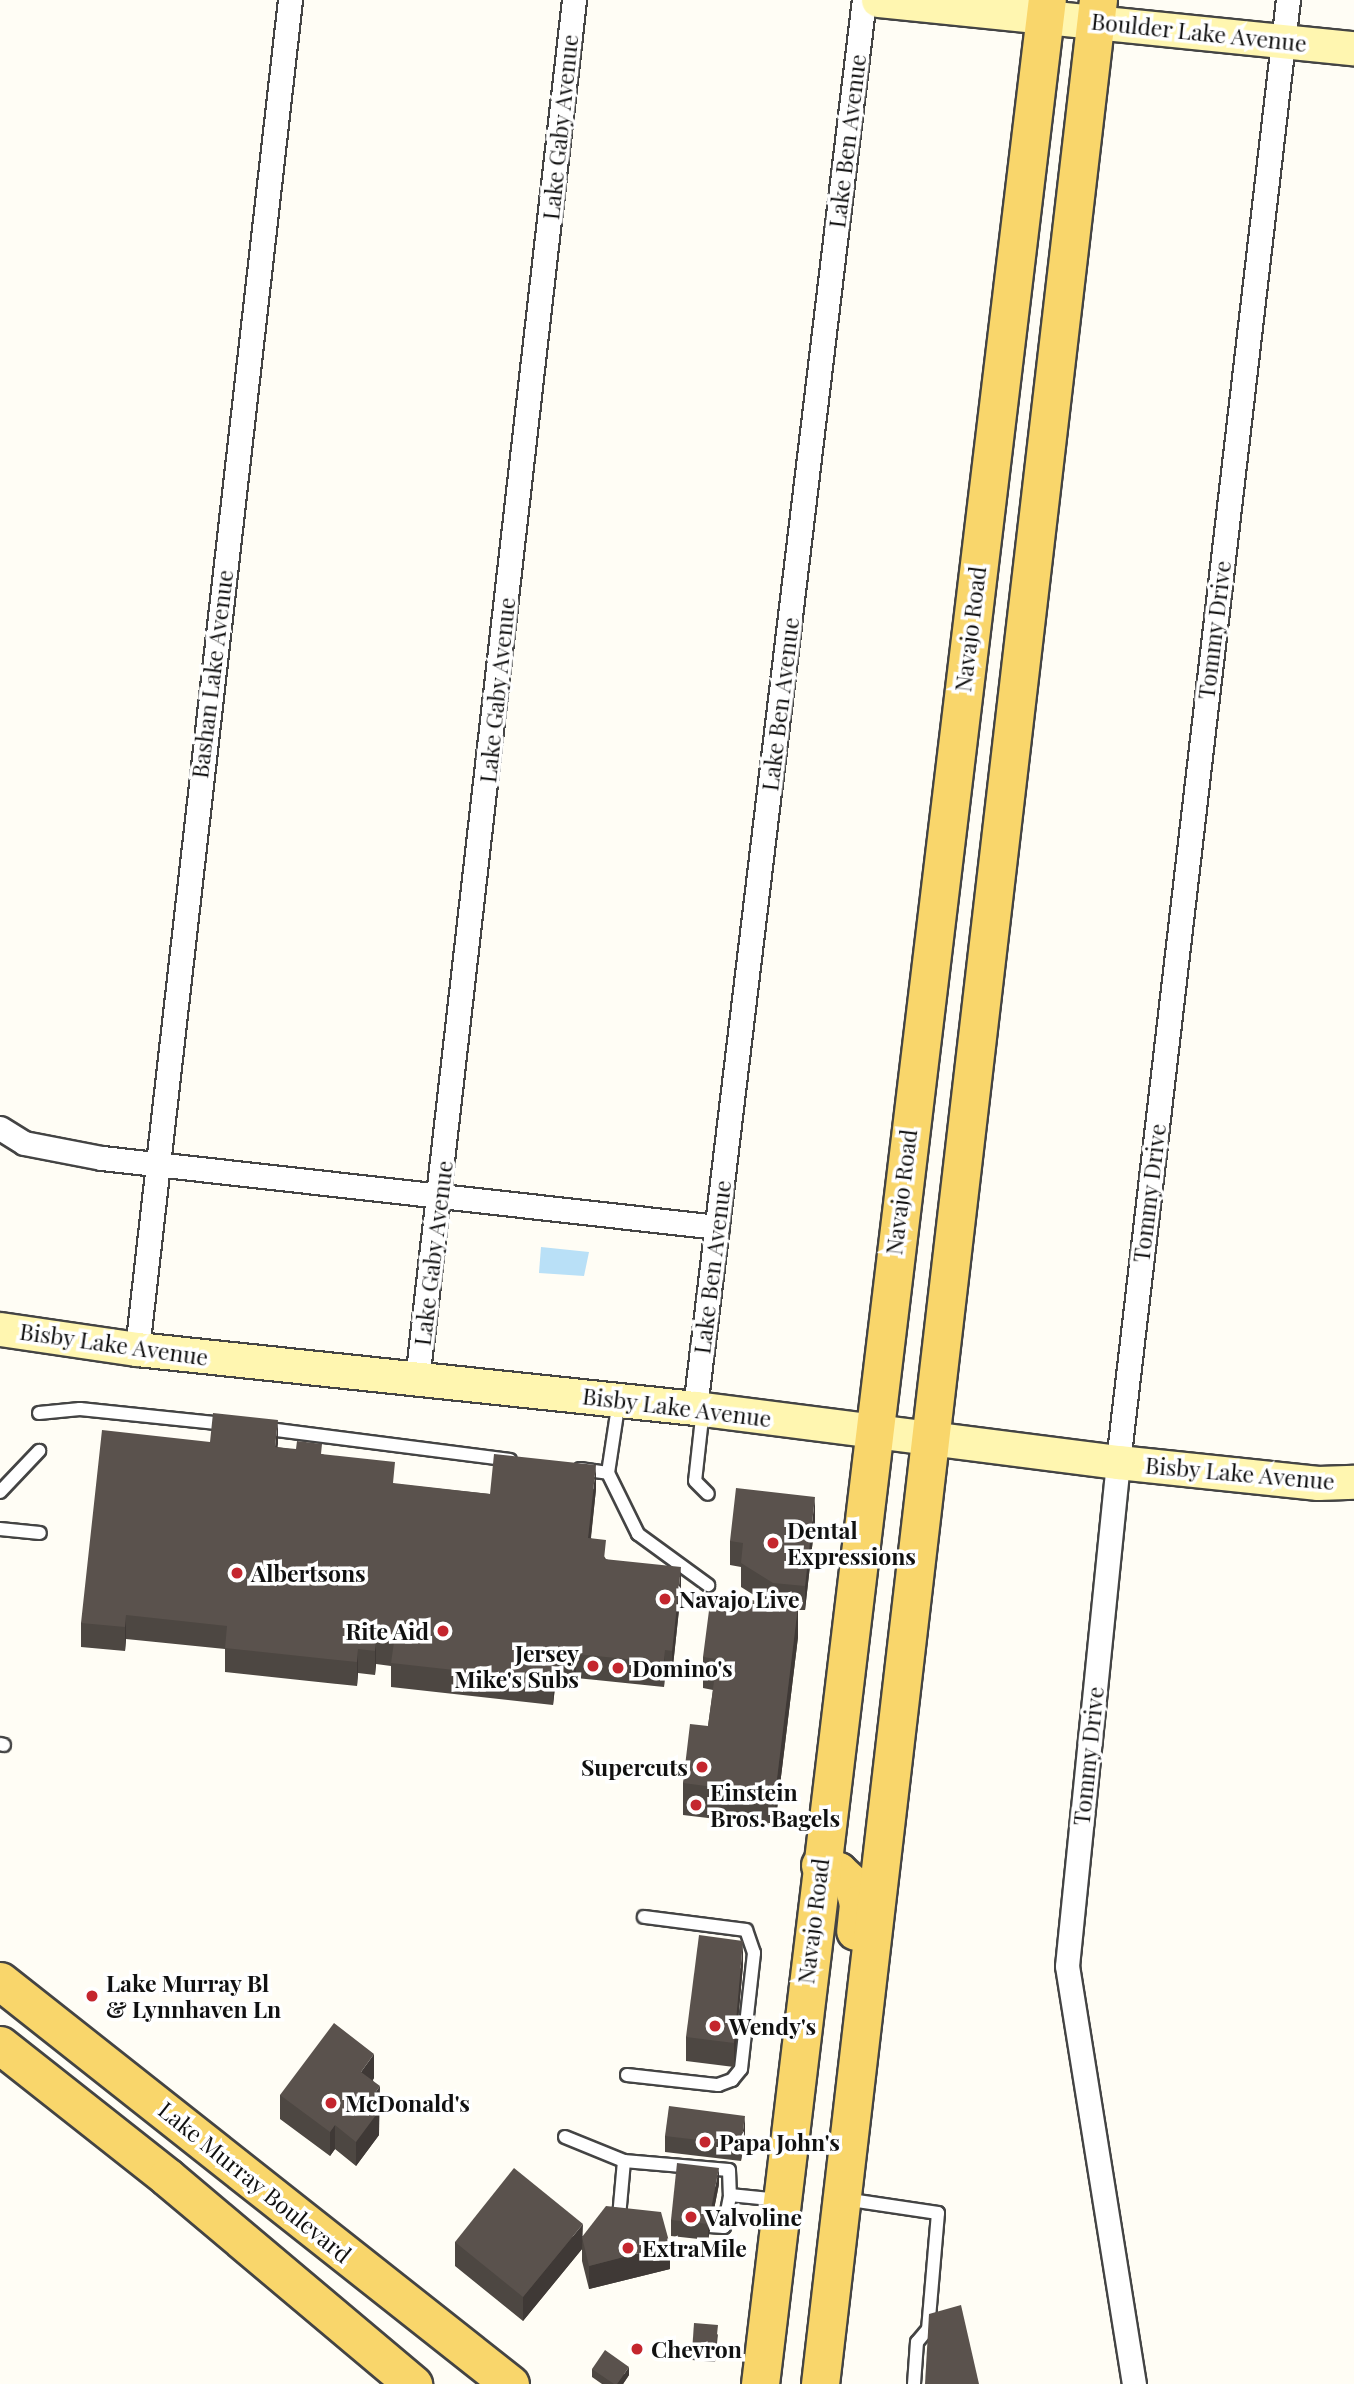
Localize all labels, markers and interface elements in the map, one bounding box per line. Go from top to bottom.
street label: Boulder Lake Avenue [1089,7,1309,57]
street label: Lake Gaby Avenue [536,32,584,222]
street label: Lake Ben Avenue [823,52,871,230]
street label: Tommy Drive [1192,559,1236,701]
street label: Navajo Road [949,565,991,693]
street label: Bashan Lake Avenue [185,568,239,780]
street label: Lake Gaby Avenue [473,595,521,785]
street label: Lake Ben Avenue [756,615,804,793]
street label: Tommy Drive [1127,1122,1171,1264]
street label: Navajo Road [880,1128,922,1256]
street label: Lake Gaby Avenue [408,1158,458,1348]
street label: Lake Ben Avenue [688,1178,736,1356]
street label: Bisby Lake Avenue [17,1317,211,1371]
street label: Bisby Lake Avenue [580,1382,774,1432]
street label: Bisby Lake Avenue [1143,1451,1337,1495]
place label: Dental Expressions [787,1516,916,1570]
marker: Dental Expressions [765,1535,781,1551]
place label: Albertsons [251,1559,366,1587]
marker: Albertsons [229,1565,245,1581]
place label: Navajo Live [679,1585,800,1613]
marker: Navajo Live [657,1591,673,1607]
place label: Rite Aid [345,1617,429,1645]
marker: Rite Aid [435,1623,451,1639]
place label: Jersey Mike's Subs [454,1639,579,1693]
place label: Domino's [632,1654,733,1682]
marker: Jersey Mike's Subs [585,1658,601,1674]
marker: Domino's [610,1660,626,1676]
street label: Tommy Drive [1067,1685,1109,1827]
place label: Supercuts [581,1753,688,1781]
marker: Supercuts [694,1759,710,1775]
place label: Einstein Bros. Bagels [710,1778,840,1832]
marker: Einstein Bros. Bagels [688,1797,704,1813]
street label: Navajo Road [792,1857,834,1985]
place label: Lake Murray Bl & Lynnhaven Ln [106,1969,281,2023]
marker: Lake Murray Bl & Lynnhaven Ln [84,1988,100,2004]
place label: Wendy's [729,2012,816,2040]
marker: Wendy's [707,2018,723,2034]
place label: McDonald's [345,2089,470,2117]
marker: McDonald's [323,2095,339,2111]
street label: Lake Murray Boulevard [153,2096,357,2268]
place label: Papa John's [719,2128,840,2156]
marker: Papa John's [697,2134,713,2150]
place label: Valvoline [705,2203,802,2231]
marker: Valvoline [683,2209,699,2225]
place label: ExtraMile [642,2234,747,2262]
marker: ExtraMile [620,2240,636,2256]
place label: Chevron [651,2335,742,2363]
marker: Chevron [629,2341,645,2357]

